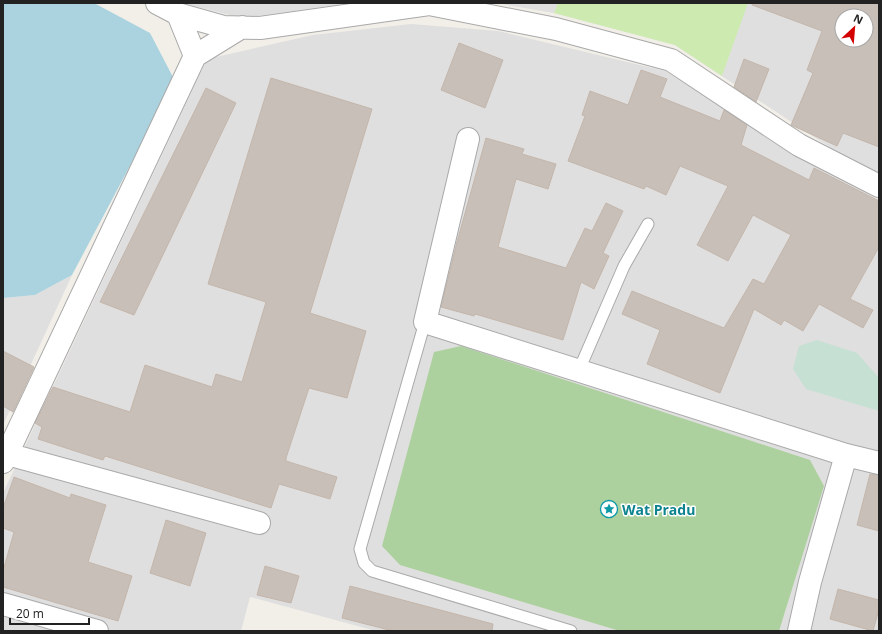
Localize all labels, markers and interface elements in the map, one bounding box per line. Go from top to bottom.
north arrow [834,8,874,48]
text: N [851,10,866,27]
place icon: Wat Pradu [599,499,619,519]
place label: Wat Pradu [622,500,695,519]
scale bar [10,600,89,626]
text: 20 m [16,605,44,622]

